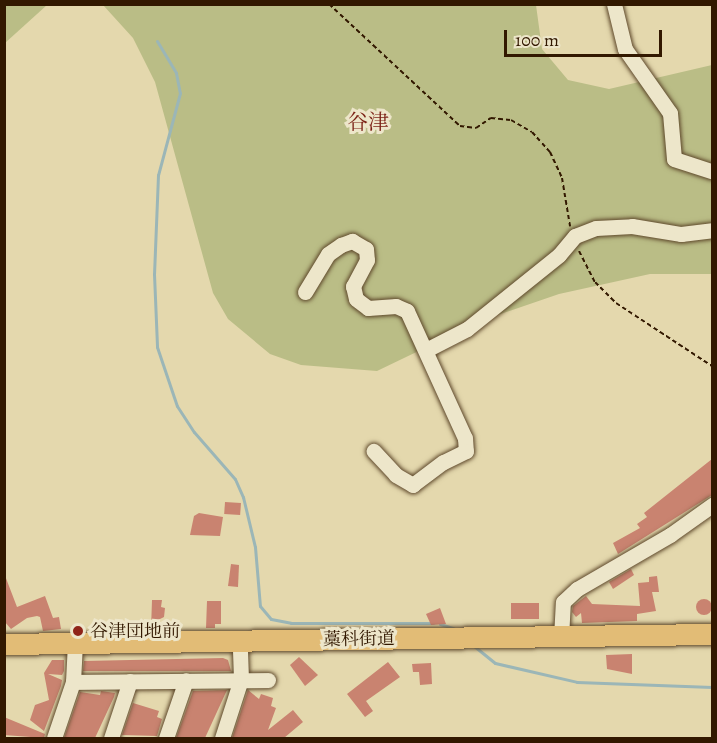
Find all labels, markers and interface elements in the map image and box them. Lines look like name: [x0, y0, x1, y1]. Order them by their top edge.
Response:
scale bar: [507, 18, 664, 56]
text: 100 m: [515, 28, 559, 52]
district label: 谷津: [347, 109, 389, 135]
place label: 谷津団地前: [90, 620, 180, 642]
marker: 谷津団地前: [71, 624, 85, 638]
street label: 藁科街道: [323, 628, 395, 650]

